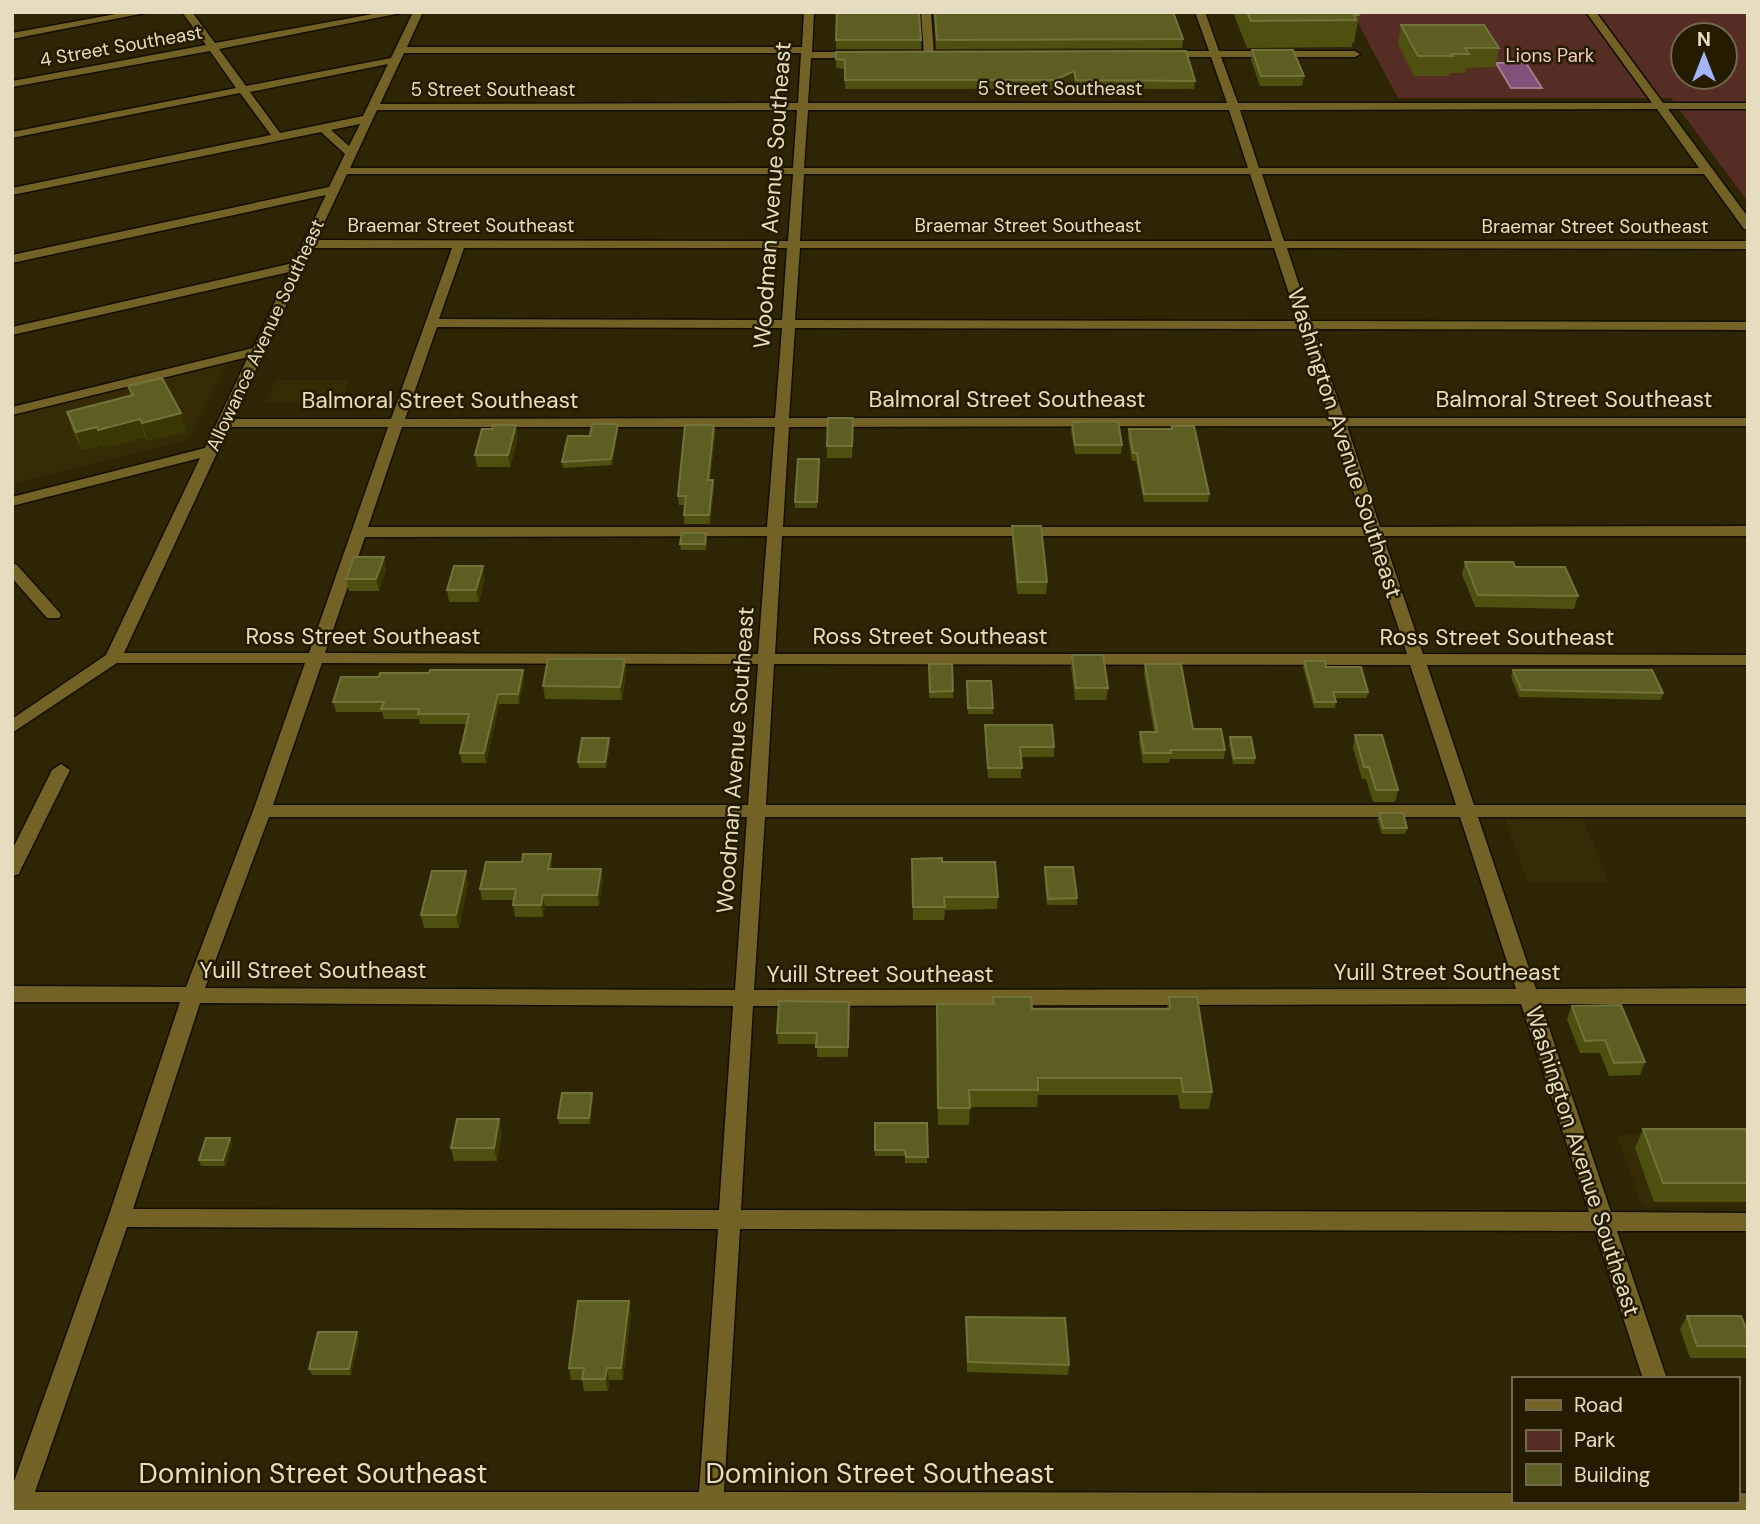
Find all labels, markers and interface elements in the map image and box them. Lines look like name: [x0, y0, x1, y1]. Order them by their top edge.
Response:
street label: 4 Street Southeast: [38, 19, 204, 73]
north arrow: [1669, 21, 1739, 91]
text: N: [1697, 27, 1711, 52]
street label: Woodman Avenue Southeast: [746, 41, 798, 349]
park label: Lions Park: [1506, 43, 1595, 68]
street label: 5 Street Southeast: [978, 76, 1142, 101]
street label: 5 Street Southeast: [411, 77, 575, 102]
street label: Braemar Street Southeast: [347, 213, 575, 238]
street label: Braemar Street Southeast: [914, 213, 1142, 238]
street label: Braemar Street Southeast: [1481, 214, 1709, 239]
street label: Allowance Avenue Southeast: [200, 215, 330, 455]
street label: Washington Avenue Southeast: [1281, 284, 1409, 602]
street label: Balmoral Street Southeast: [868, 384, 1146, 414]
street label: Balmoral Street Southeast: [1435, 384, 1713, 414]
street label: Balmoral Street Southeast: [301, 385, 579, 415]
street label: Woodman Avenue Southeast: [709, 606, 761, 914]
street label: Ross Street Southeast: [245, 621, 481, 651]
street label: Ross Street Southeast: [812, 621, 1048, 651]
street label: Ross Street Southeast: [1379, 622, 1615, 652]
street label: Yuill Street Southeast: [199, 955, 427, 985]
street label: Yuill Street Southeast: [1333, 957, 1561, 987]
street label: Yuill Street Southeast: [766, 959, 994, 989]
street label: Washington Avenue Southeast: [1519, 1002, 1647, 1320]
legend: [1512, 1377, 1739, 1503]
text: Road: [1574, 1391, 1623, 1419]
text: Park: [1574, 1426, 1616, 1454]
street label: Dominion Street Southeast: [139, 1455, 487, 1492]
street label: Dominion Street Southeast: [706, 1455, 1054, 1492]
text: Building: [1574, 1461, 1651, 1489]

